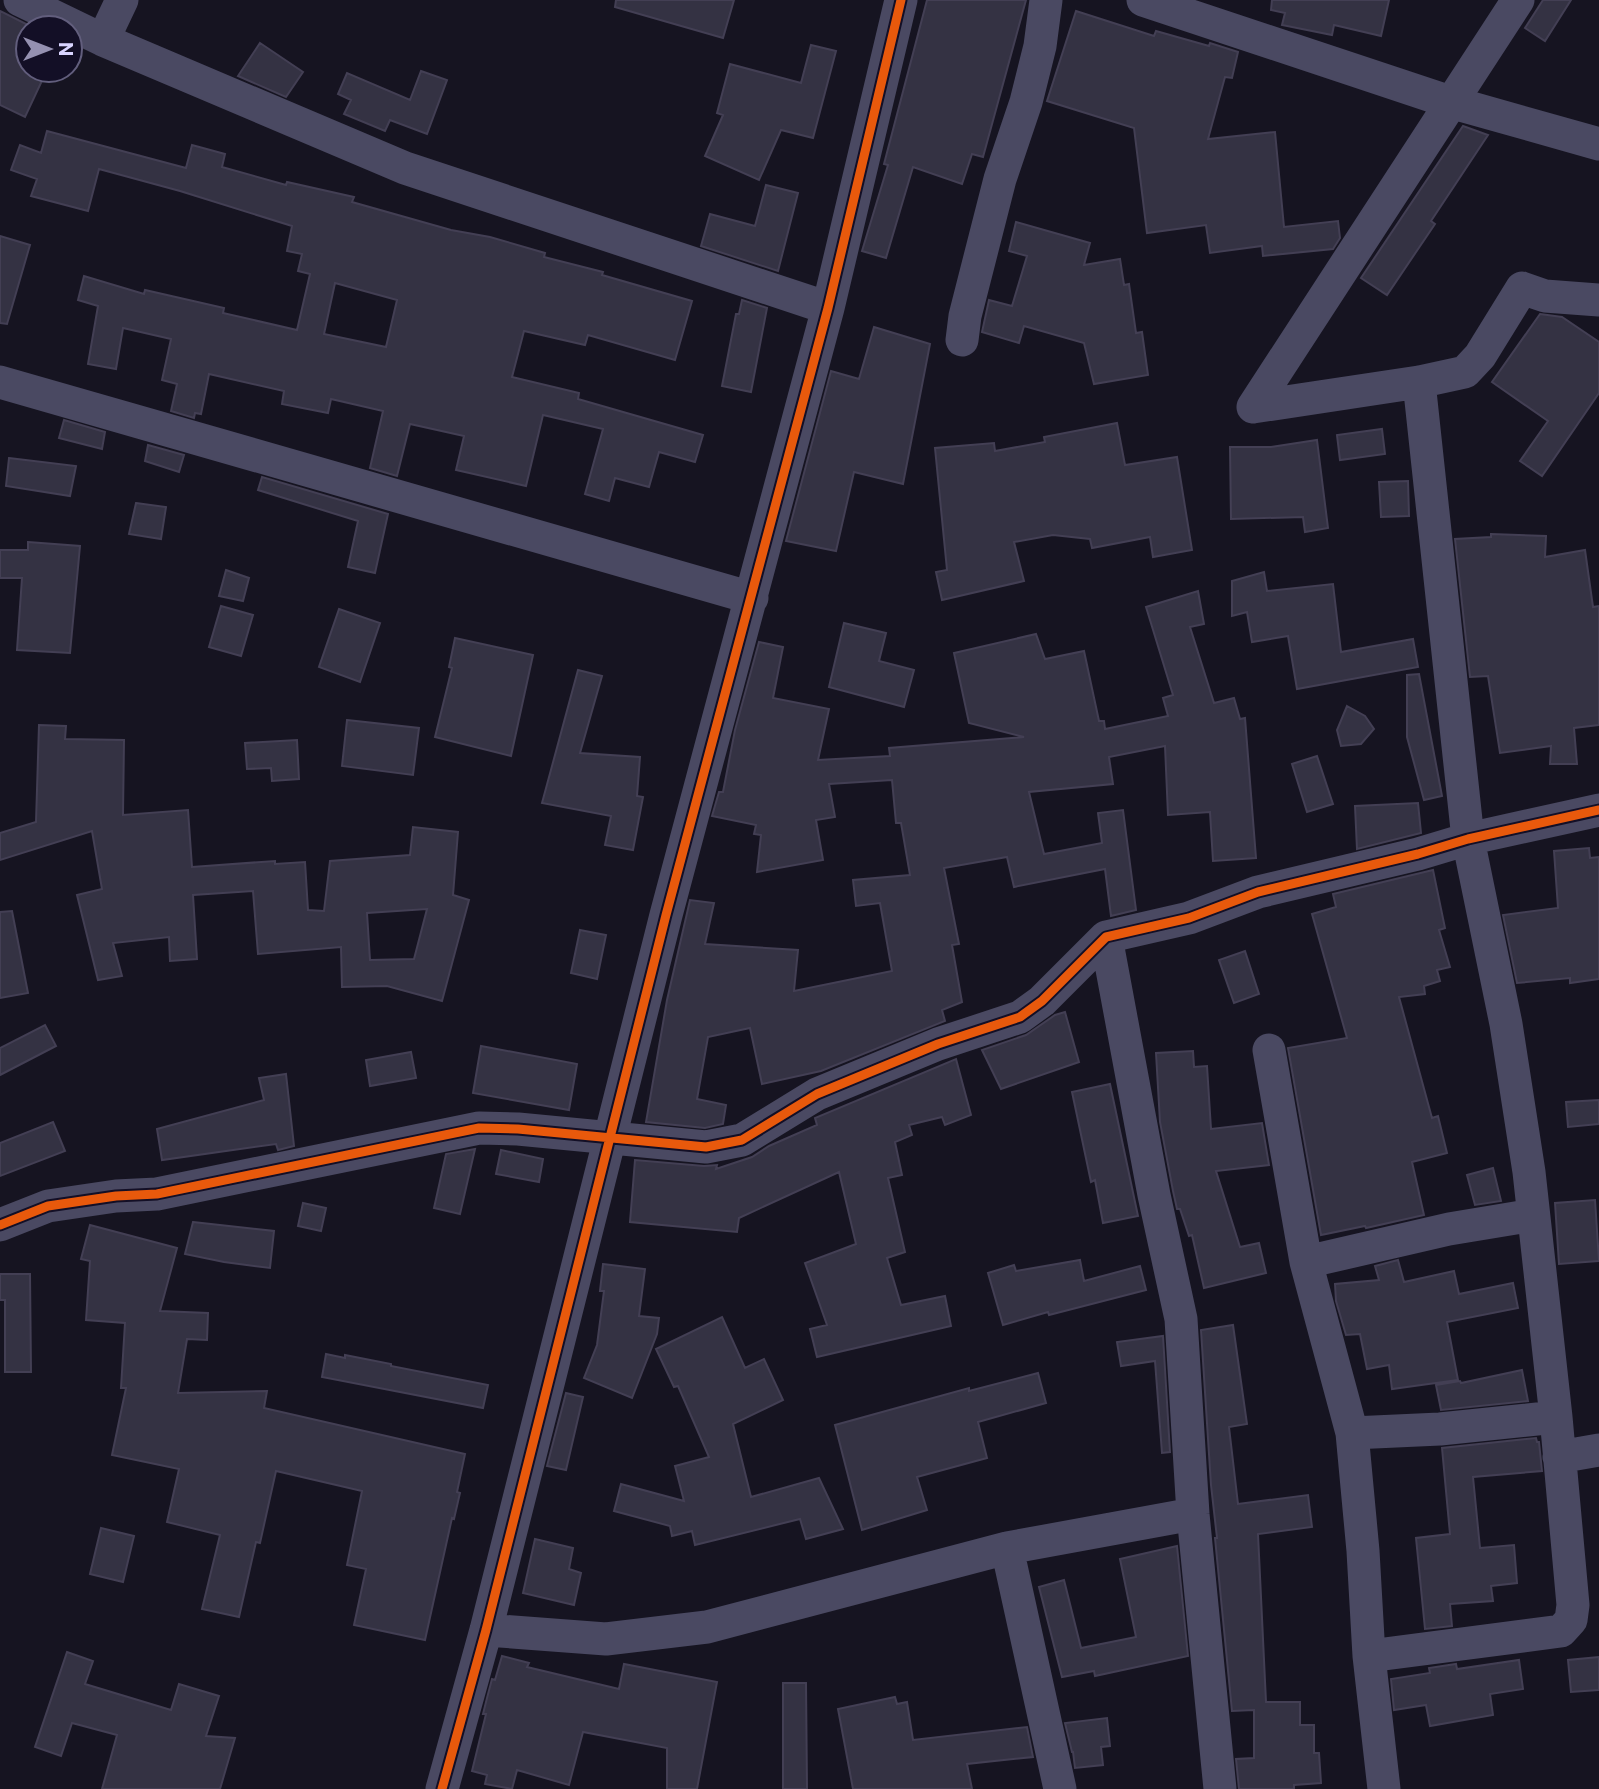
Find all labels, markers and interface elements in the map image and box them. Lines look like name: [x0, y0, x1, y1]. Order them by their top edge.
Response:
north arrow: [14, 14, 84, 84]
text: N: [55, 42, 78, 56]

